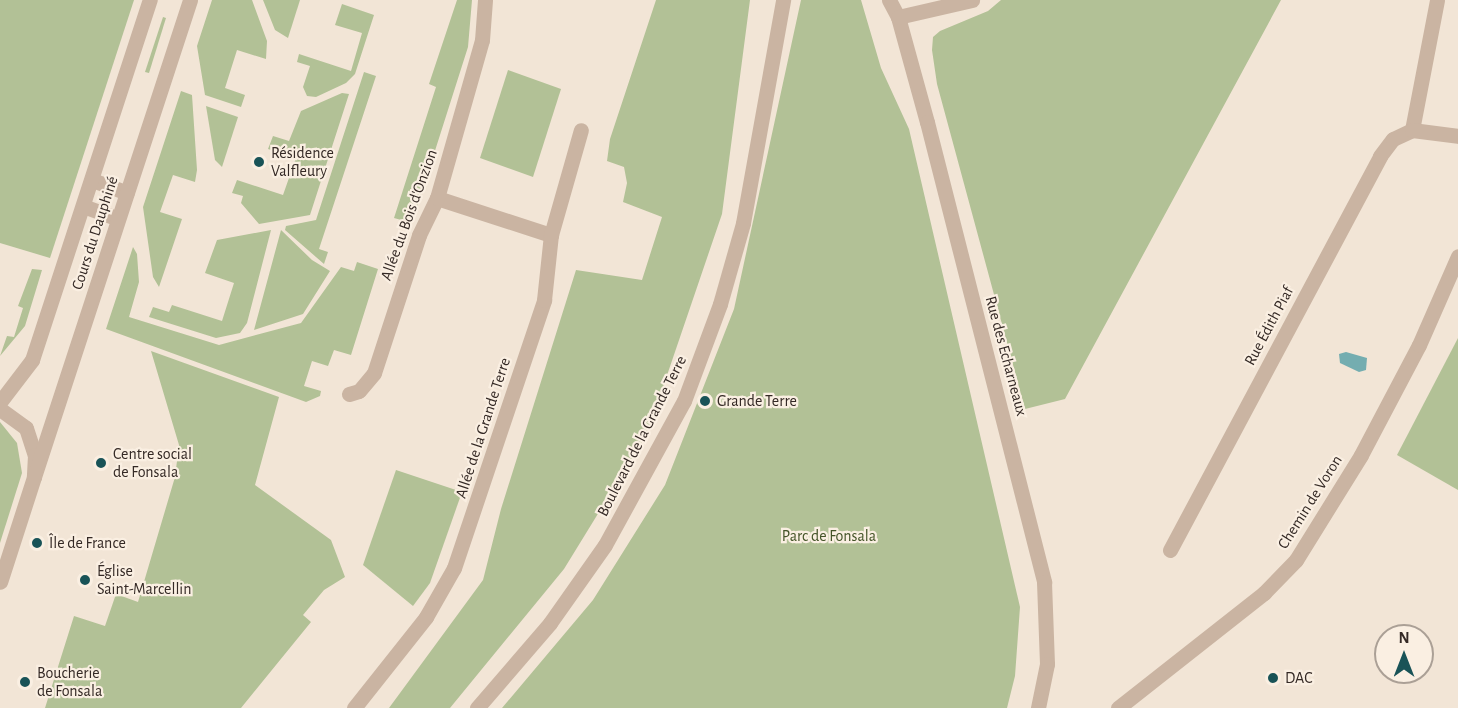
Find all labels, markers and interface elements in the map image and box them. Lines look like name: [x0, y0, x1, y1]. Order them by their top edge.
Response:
place label: Résidence Valfleury: [271, 143, 334, 181]
street label: Allée du Bois d'Onzion: [376, 147, 442, 283]
marker: Résidence Valfleury: [252, 155, 266, 169]
street label: Cours du Dauphiné: [68, 174, 122, 292]
street label: Rue Édith Piaf: [1240, 283, 1298, 369]
street label: Rue des Echarneaux: [981, 294, 1031, 418]
street label: Boulevard de la Grande Terre: [593, 352, 691, 520]
street label: Allée de la Grande Terre: [451, 355, 515, 501]
place label: Grande Terre: [717, 391, 797, 411]
marker: Grande Terre: [698, 394, 712, 408]
place label: Centre social de Fonsala: [113, 444, 192, 482]
street label: Chemin de Voron: [1274, 452, 1346, 552]
marker: Centre social de Fonsala: [94, 456, 108, 470]
park label: Parc de Fonsala: [782, 526, 876, 546]
place label: Île de France: [49, 533, 126, 553]
marker: Île de France: [30, 536, 44, 550]
place label: Église Saint-Marcellin: [97, 561, 191, 599]
marker: Église Saint-Marcellin: [78, 573, 92, 587]
north arrow: [1374, 624, 1434, 684]
text: N: [1398, 630, 1410, 646]
place label: Boucherie de Fonsala: [37, 663, 102, 701]
place label: DAC: [1285, 668, 1312, 688]
marker: DAC: [1266, 671, 1280, 685]
marker: Boucherie de Fonsala: [18, 675, 32, 689]

